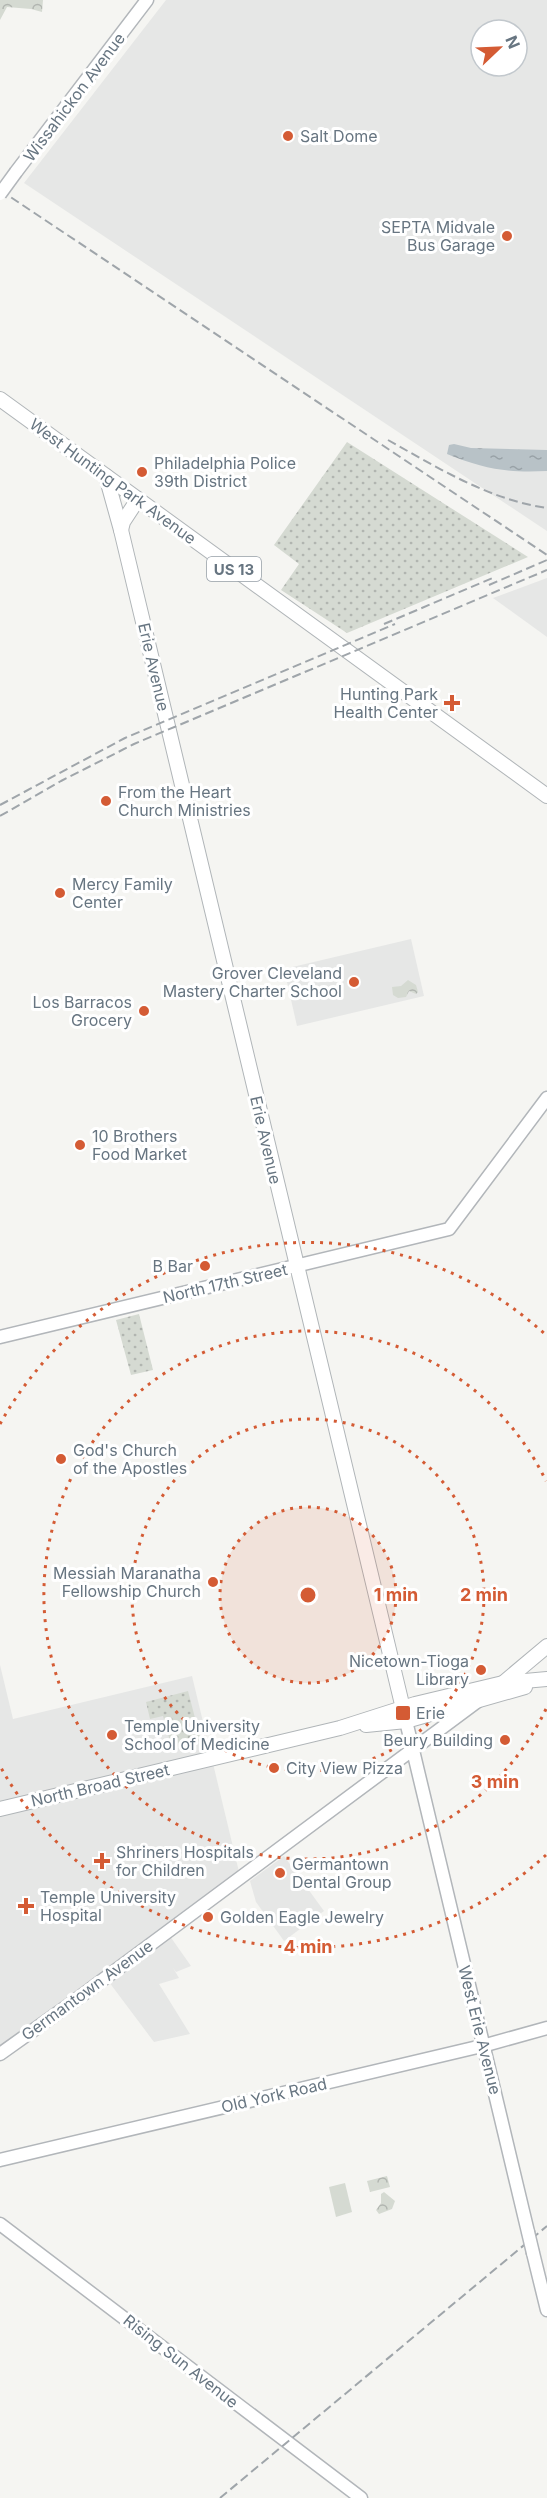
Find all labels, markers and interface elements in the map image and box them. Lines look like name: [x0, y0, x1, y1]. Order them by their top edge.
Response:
north arrow: [469, 18, 529, 78]
street label: Wissahickon Avenue: [19, 29, 129, 165]
text: N: [501, 33, 524, 52]
place label: Salt Dome: [300, 126, 378, 146]
marker: Salt Dome: [281, 129, 295, 143]
place label: SEPTA Midvale Bus Garage: [381, 217, 495, 255]
marker: SEPTA Midvale Bus Garage: [500, 229, 514, 243]
street label: West Hunting Park Avenue: [26, 414, 200, 548]
place label: Philadelphia Police 39th District: [154, 453, 296, 491]
marker: Philadelphia Police 39th District: [135, 465, 149, 479]
road number: US 13: [207, 557, 261, 581]
street label: Erie Avenue: [134, 621, 174, 713]
place label: Hunting Park Health Center: [333, 684, 438, 722]
marker: Hunting Park Health Center: [443, 694, 461, 712]
place label: From the Heart Church Ministries: [118, 782, 251, 820]
marker: From the Heart Church Ministries: [99, 794, 113, 808]
place label: Mercy Family Center: [72, 874, 173, 912]
marker: Mercy Family Center: [53, 886, 67, 900]
place label: Grover Cleveland Mastery Charter School: [163, 963, 342, 1001]
marker: Grover Cleveland Mastery Charter School: [347, 975, 361, 989]
place label: Los Barracos Grocery: [33, 992, 132, 1030]
marker: Los Barracos Grocery: [137, 1004, 151, 1018]
street label: Erie Avenue: [246, 1094, 286, 1186]
place label: 10 Brothers Food Market: [92, 1126, 187, 1164]
marker: 10 Brothers Food Market: [73, 1138, 87, 1152]
place label: B Bar: [153, 1256, 193, 1276]
street label: North 17th Street: [161, 1259, 289, 1307]
marker: B Bar: [198, 1259, 212, 1273]
place label: God's Church of the Apostles: [73, 1440, 187, 1478]
marker: God's Church of the Apostles: [54, 1452, 68, 1466]
place label: Messiah Maranatha Fellowship Church: [53, 1563, 201, 1601]
marker: Messiah Maranatha Fellowship Church: [206, 1575, 220, 1589]
text: 1 min: [374, 1584, 418, 1605]
text: 2 min: [460, 1584, 508, 1605]
centre of rings: [298, 1585, 318, 1605]
place label: Nicetown-Tioga Library: [349, 1651, 469, 1689]
marker: Nicetown-Tioga Library: [474, 1663, 488, 1677]
place label: Erie: [416, 1703, 445, 1723]
marker: Erie: [394, 1704, 412, 1722]
place label: Temple University School of Medicine: [124, 1716, 270, 1754]
marker: Temple University School of Medicine: [105, 1728, 119, 1742]
place label: Beury Building: [383, 1730, 493, 1750]
marker: Beury Building: [498, 1733, 512, 1747]
place label: City View Pizza: [286, 1758, 403, 1778]
street label: North Broad Street: [29, 1759, 171, 1811]
marker: City View Pizza: [267, 1761, 281, 1775]
text: 3 min: [471, 1771, 519, 1792]
place label: Shriners Hospitals for Children: [116, 1842, 254, 1880]
marker: Shriners Hospitals for Children: [93, 1852, 111, 1870]
place label: Germantown Dental Group: [292, 1854, 392, 1892]
marker: Germantown Dental Group: [273, 1866, 287, 1880]
place label: Temple University Hospital: [40, 1887, 176, 1925]
marker: Temple University Hospital: [17, 1897, 35, 1915]
place label: Golden Eagle Jewelry: [220, 1907, 384, 1927]
marker: Golden Eagle Jewelry: [201, 1910, 215, 1924]
street label: Germantown Avenue: [17, 1936, 157, 2044]
text: 4 min: [284, 1936, 332, 1957]
street label: West Erie Avenue: [454, 1963, 506, 2097]
street label: Old York Road: [219, 2073, 329, 2117]
street label: Rising Sun Avenue: [120, 2310, 242, 2412]

